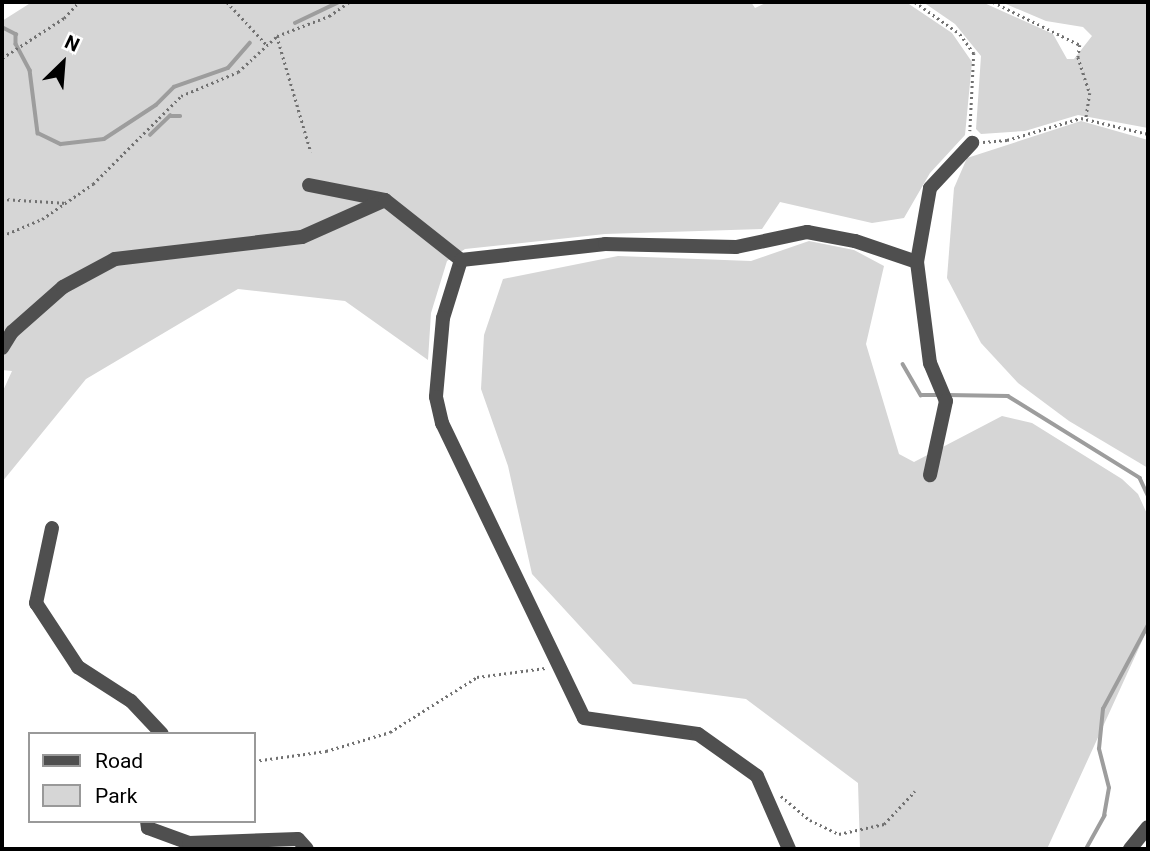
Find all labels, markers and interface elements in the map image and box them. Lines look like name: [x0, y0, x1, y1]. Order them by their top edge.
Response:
north arrow: [28, 28, 98, 98]
text: N: [61, 30, 83, 57]
legend: [28, 732, 256, 823]
text: Road: [95, 749, 143, 773]
text: Park: [95, 784, 137, 808]

